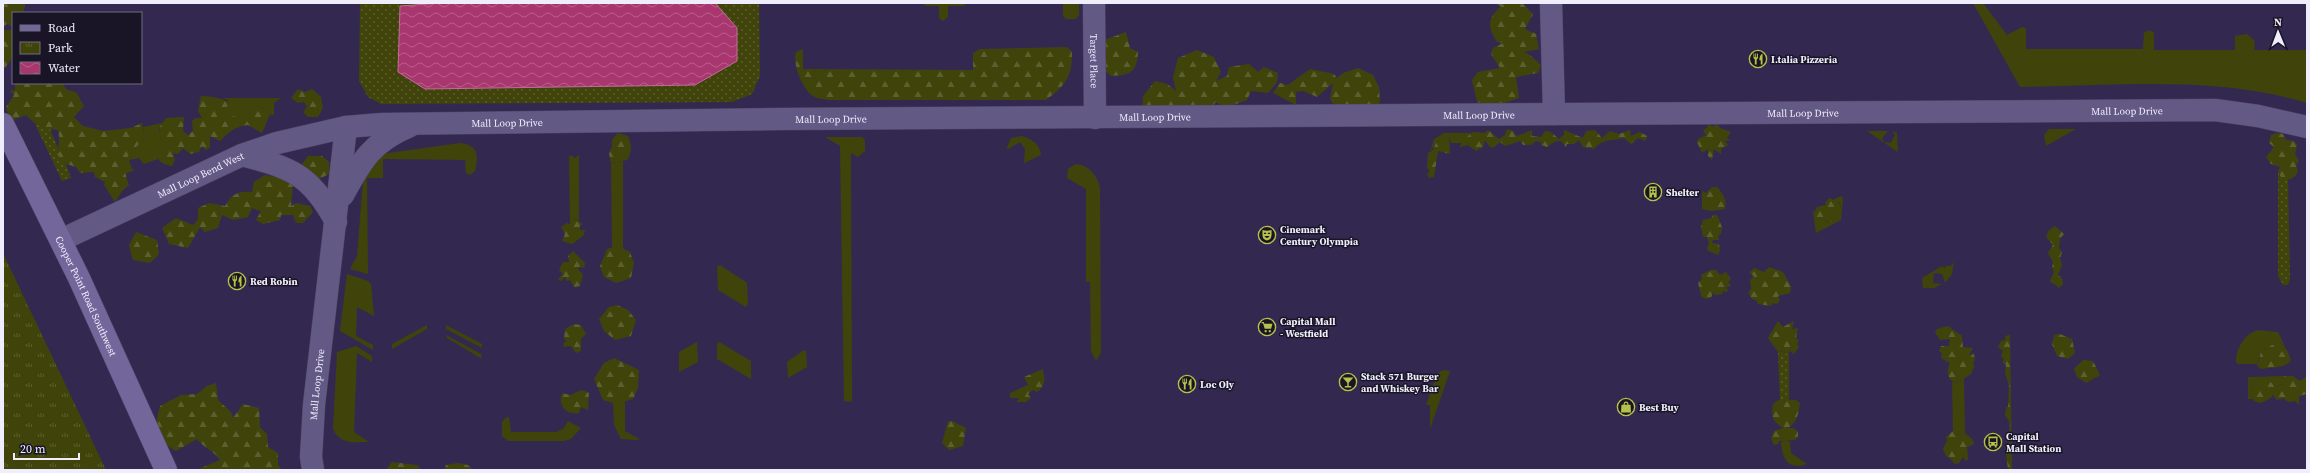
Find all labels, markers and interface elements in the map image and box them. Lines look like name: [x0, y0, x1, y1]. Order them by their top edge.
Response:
legend: [12, 12, 142, 84]
north arrow: [2258, 12, 2298, 52]
text: N: [2274, 15, 2282, 30]
text: Road: [48, 20, 75, 36]
street label: Target Place: [1087, 34, 1101, 88]
text: Park: [48, 40, 73, 56]
restaurant icon: I.talia Pizzeria: [1748, 49, 1768, 69]
place label: I.talia Pizzeria: [1771, 53, 1838, 66]
text: Water: [48, 60, 80, 76]
street label: Mall Loop Drive: [2091, 104, 2163, 118]
street label: Mall Loop Drive: [1767, 106, 1839, 120]
street label: Mall Loop Drive: [1443, 108, 1515, 122]
street label: Mall Loop Drive: [1119, 110, 1191, 124]
street label: Mall Loop Drive: [795, 112, 867, 126]
street label: Mall Loop Drive: [471, 116, 543, 130]
street label: Mall Loop Bend West: [155, 149, 247, 201]
building icon: Shelter: [1643, 182, 1663, 202]
place label: Shelter: [1666, 186, 1700, 199]
place label: Cinemark Century Olympia: [1280, 223, 1359, 248]
theatre icon: Cinemark Century Olympia: [1257, 225, 1277, 245]
street label: Cooper Point Road Southwest: [52, 234, 120, 359]
restaurant icon: Red Robin: [227, 271, 247, 291]
place label: Red Robin: [250, 275, 298, 288]
place label: Capital Mall - Westfield: [1280, 315, 1335, 340]
supermarket icon: Capital Mall - Westfield: [1257, 317, 1277, 337]
street label: Mall Loop Drive: [307, 348, 327, 420]
place label: Stack 571 Burger and Whiskey Bar: [1361, 370, 1439, 395]
bar icon: Stack 571 Burger and Whiskey Bar: [1338, 372, 1358, 392]
restaurant icon: Loc Oly: [1177, 374, 1197, 394]
place label: Loc Oly: [1200, 378, 1235, 391]
shop icon: Best Buy: [1616, 397, 1636, 417]
place label: Best Buy: [1639, 401, 1679, 414]
place label: Capital Mall Station: [2006, 430, 2061, 455]
bus stop icon: Capital Mall Station: [1983, 432, 2003, 452]
scale bar: [14, 435, 79, 461]
text: 20 m: [20, 441, 46, 457]

